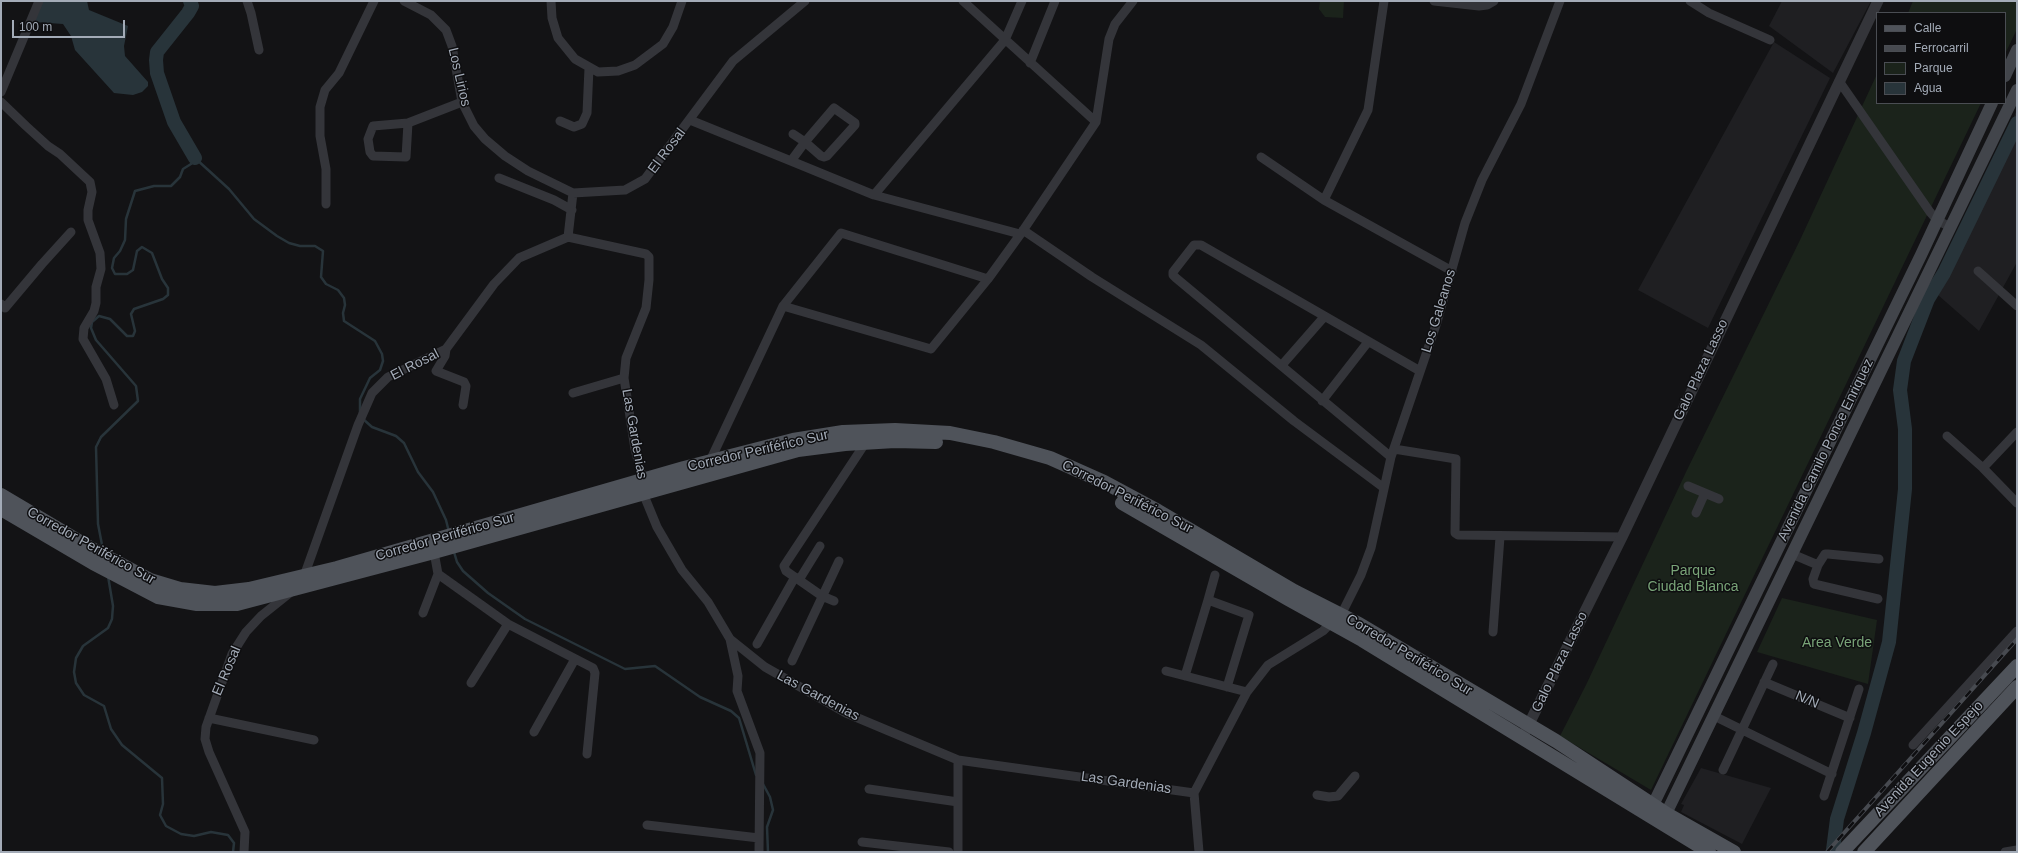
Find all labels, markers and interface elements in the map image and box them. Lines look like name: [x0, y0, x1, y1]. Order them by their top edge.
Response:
scale bar: [14, 12, 127, 38]
legend: [1876, 12, 2006, 104]
text: 100 m: [19, 20, 52, 34]
text: Calle: [1914, 21, 1941, 35]
text: Ferrocarril: [1914, 41, 1969, 55]
street label: Los Lirios: [444, 46, 474, 108]
text: Parque: [1914, 61, 1953, 75]
text: Agua: [1914, 81, 1942, 95]
street label: El Rosal: [645, 125, 689, 177]
street label: Los Galeanos: [1418, 267, 1460, 355]
street label: Galo Plaza Lasso: [1670, 317, 1732, 423]
street label: El Rosal: [388, 346, 442, 384]
street label: Avenida Camilo Ponce Enriquez: [1774, 356, 1878, 544]
street label: Las Gardenias: [618, 388, 650, 480]
street label: Corredor Periférico Sur: [686, 427, 830, 475]
street label: Corredor Periférico Sur: [1059, 457, 1195, 537]
street label: Corredor Periférico Sur: [24, 504, 158, 588]
street label: Corredor Periférico Sur: [374, 509, 516, 565]
park label: Parque Ciudad Blanca: [1647, 563, 1739, 596]
street label: Galo Plaza Lasso: [1528, 609, 1592, 715]
street label: Corredor Periférico Sur: [1343, 611, 1475, 699]
park label: Area Verde: [1802, 635, 1872, 651]
street label: El Rosal: [209, 644, 245, 698]
street label: Las Gardenias: [774, 667, 862, 725]
street label: N/N: [1793, 688, 1821, 712]
street label: Avenida Eugenio Espejo: [1871, 698, 1987, 820]
street label: Las Gardenias: [1080, 768, 1172, 798]

